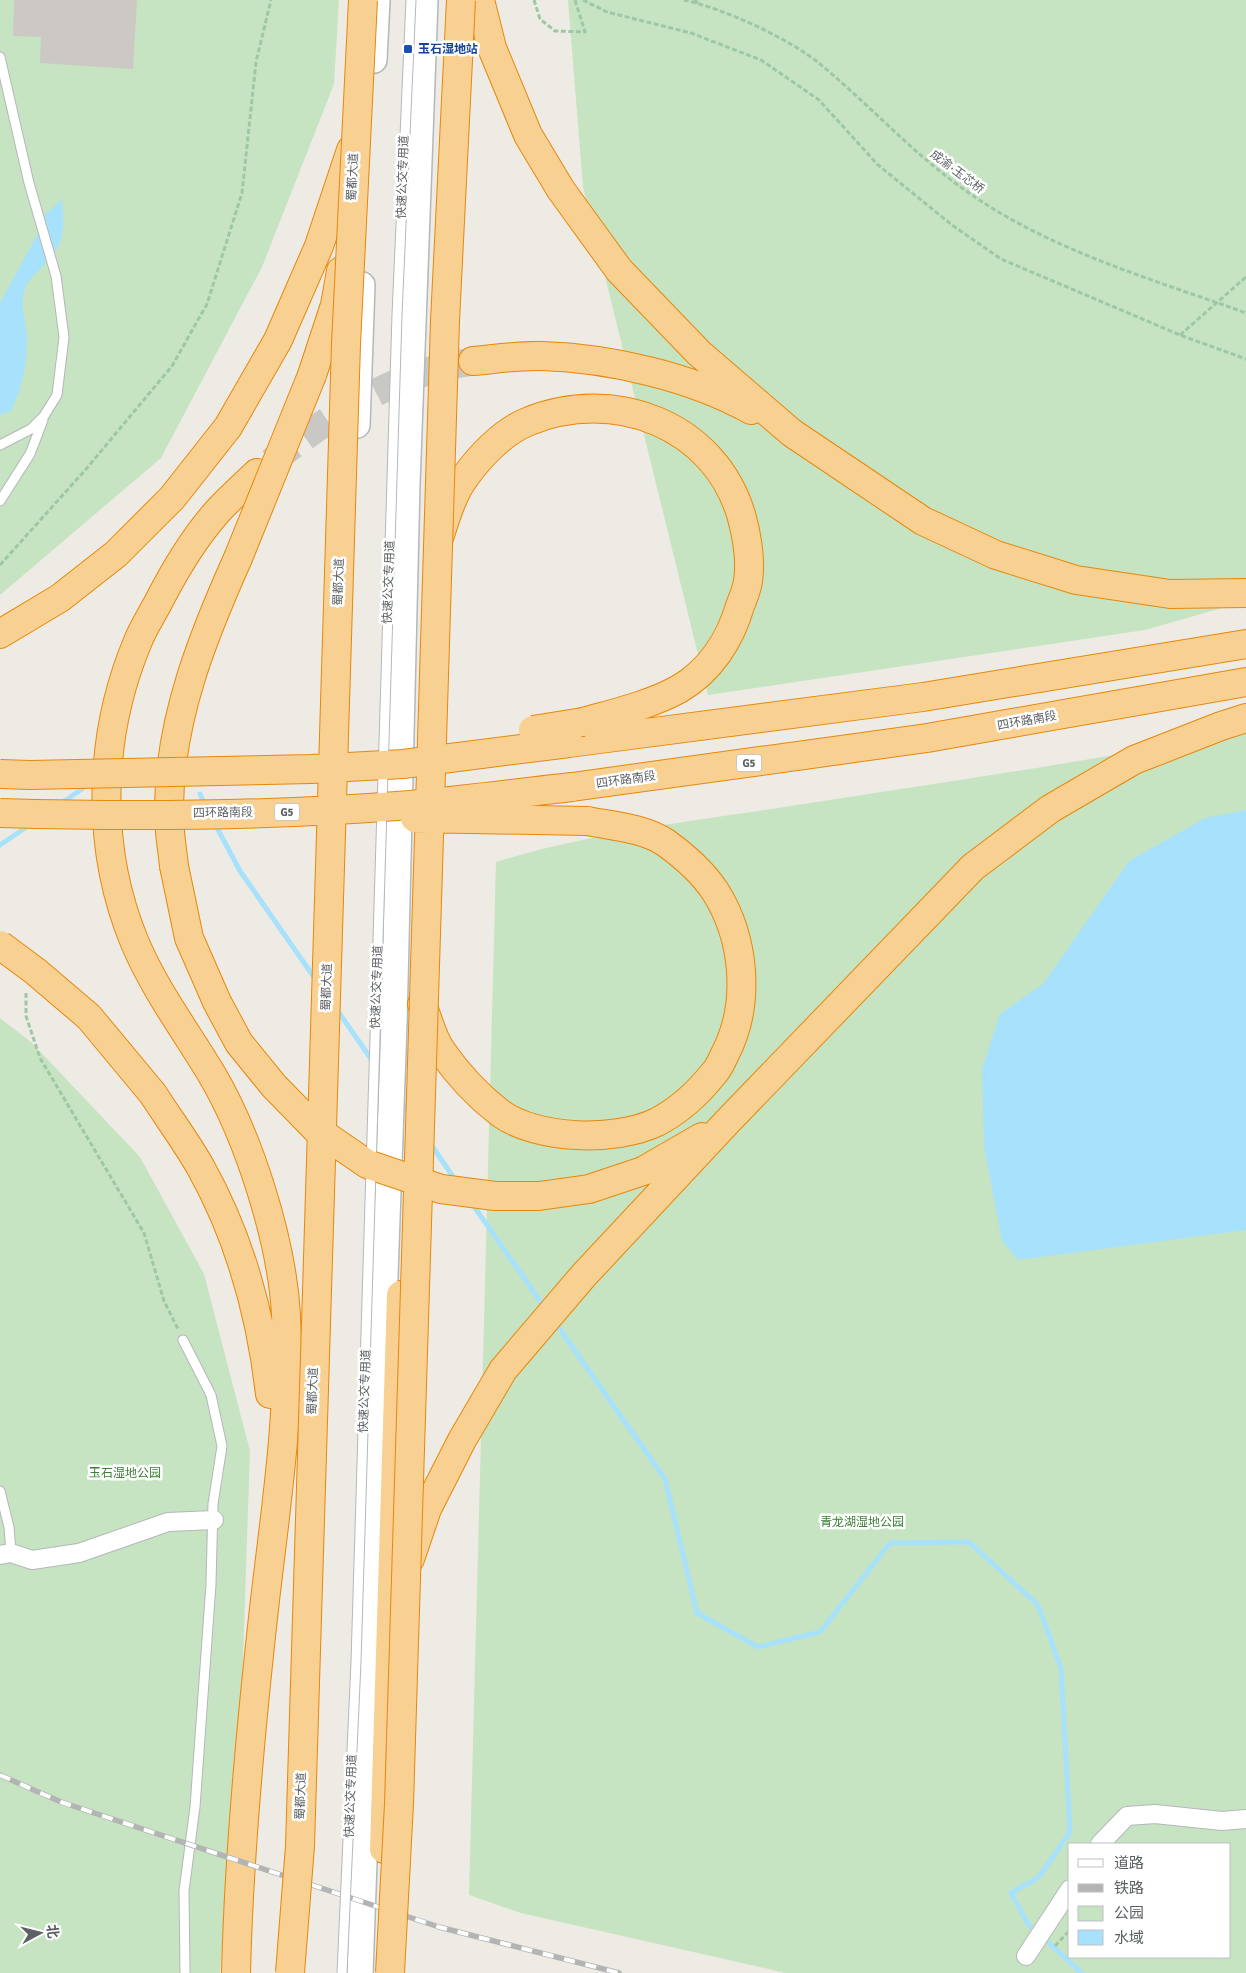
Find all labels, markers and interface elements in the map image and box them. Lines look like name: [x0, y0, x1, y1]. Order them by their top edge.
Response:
place label: 玉石湿地站: [418, 42, 478, 57]
marker: 玉石湿地站: [402, 43, 414, 55]
street label: 快速公交专用道: [394, 135, 412, 219]
street label: 成渝·玉芯桥: [927, 147, 987, 197]
street label: 蜀都大道: [344, 153, 362, 201]
street label: 快速公交专用道: [380, 540, 398, 624]
street label: 蜀都大道: [331, 558, 347, 606]
street label: 四环路南段: [996, 708, 1058, 734]
road number: G5: [736, 754, 762, 771]
street label: 四环路南段: [595, 768, 657, 792]
road number: G5: [274, 804, 300, 820]
street label: 四环路南段: [193, 805, 253, 821]
street label: 快速公交专用道: [368, 945, 386, 1029]
street label: 蜀都大道: [319, 963, 335, 1011]
street label: 快速公交专用道: [356, 1349, 374, 1433]
street label: 蜀都大道: [305, 1367, 321, 1415]
park label: 玉石湿地公园: [89, 1466, 161, 1481]
park label: 青龙湖湿地公园: [820, 1515, 904, 1530]
street label: 快速公交专用道: [342, 1754, 360, 1838]
street label: 蜀都大道: [293, 1772, 309, 1820]
legend: [1068, 1843, 1231, 1958]
text: 道路: [1114, 1854, 1144, 1872]
text: 铁路: [1114, 1879, 1144, 1897]
text: 公园: [1114, 1904, 1144, 1922]
north arrow: [15, 1908, 65, 1958]
text: 北: [43, 1923, 62, 1939]
text: 水域: [1114, 1929, 1144, 1947]

